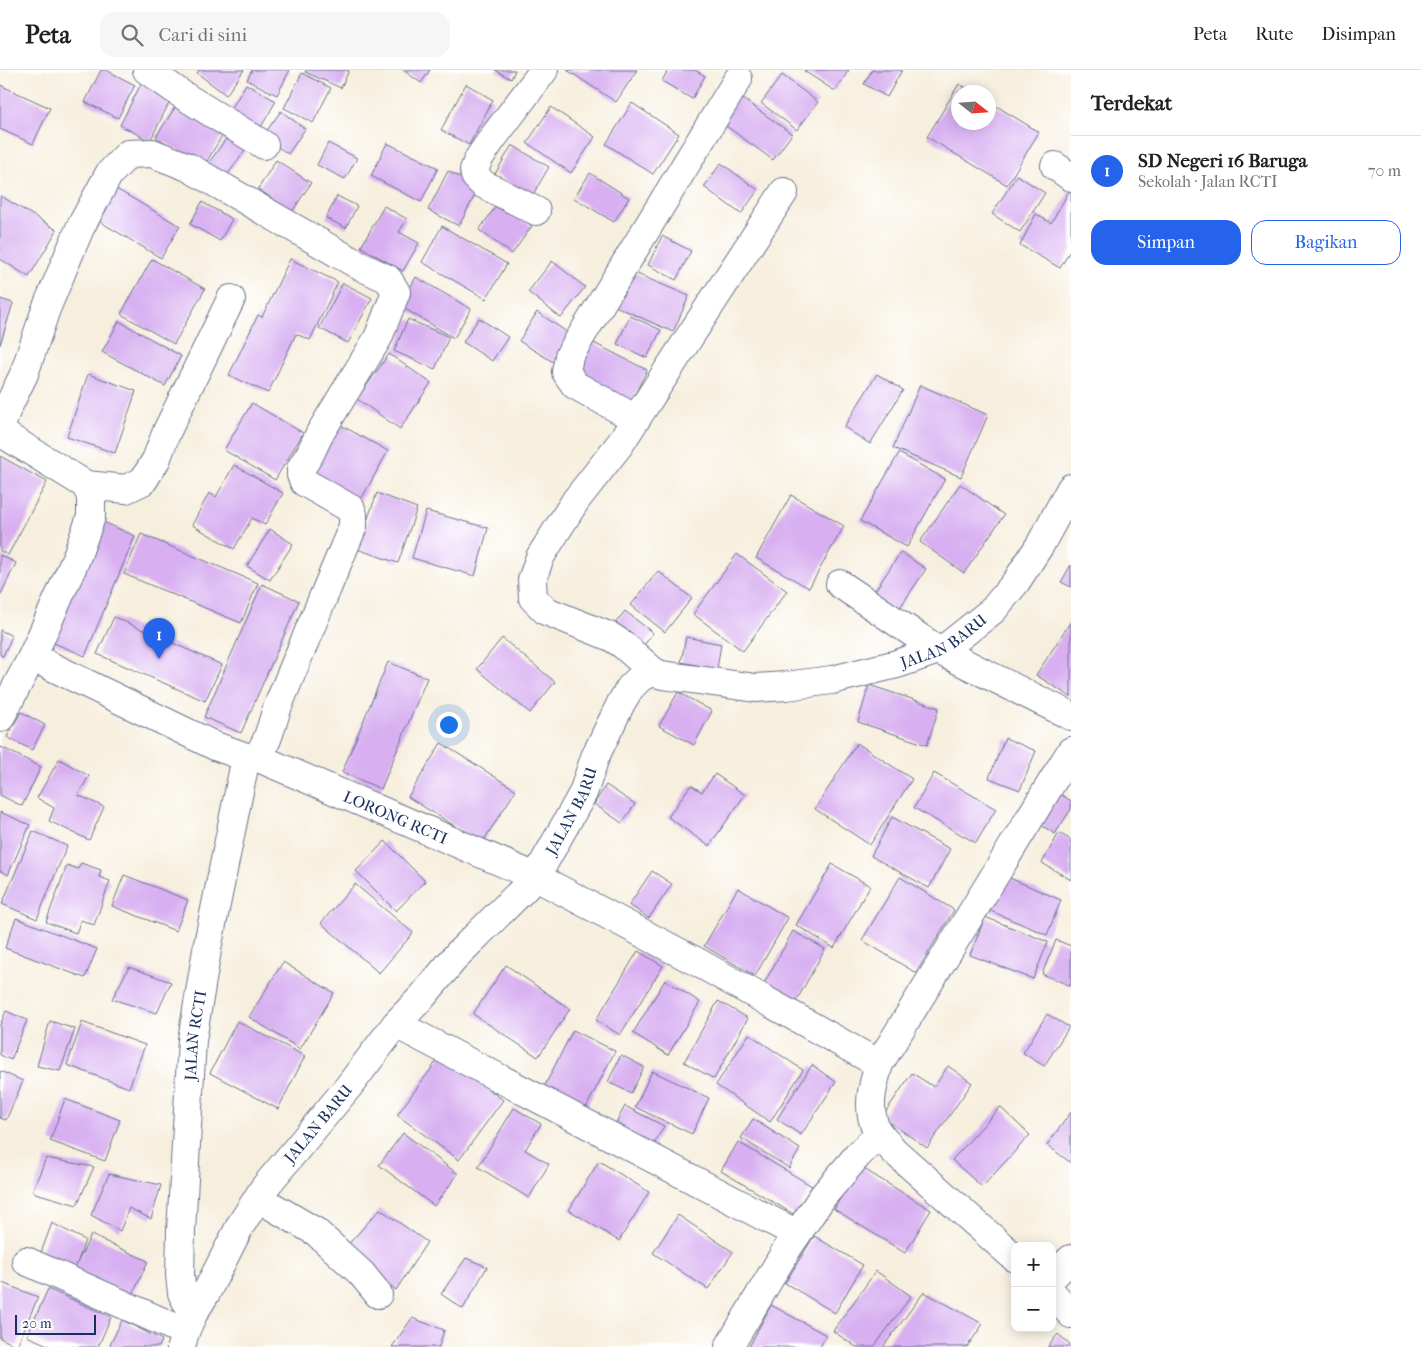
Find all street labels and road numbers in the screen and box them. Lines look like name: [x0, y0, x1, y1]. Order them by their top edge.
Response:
street label: JALAN BARU: [896, 609, 991, 672]
street label: JALAN BARU: [540, 764, 601, 860]
street label: LORONG RCTI: [341, 786, 451, 848]
street label: JALAN RCTI: [180, 989, 210, 1083]
street label: JALAN BARU: [278, 1080, 356, 1168]

